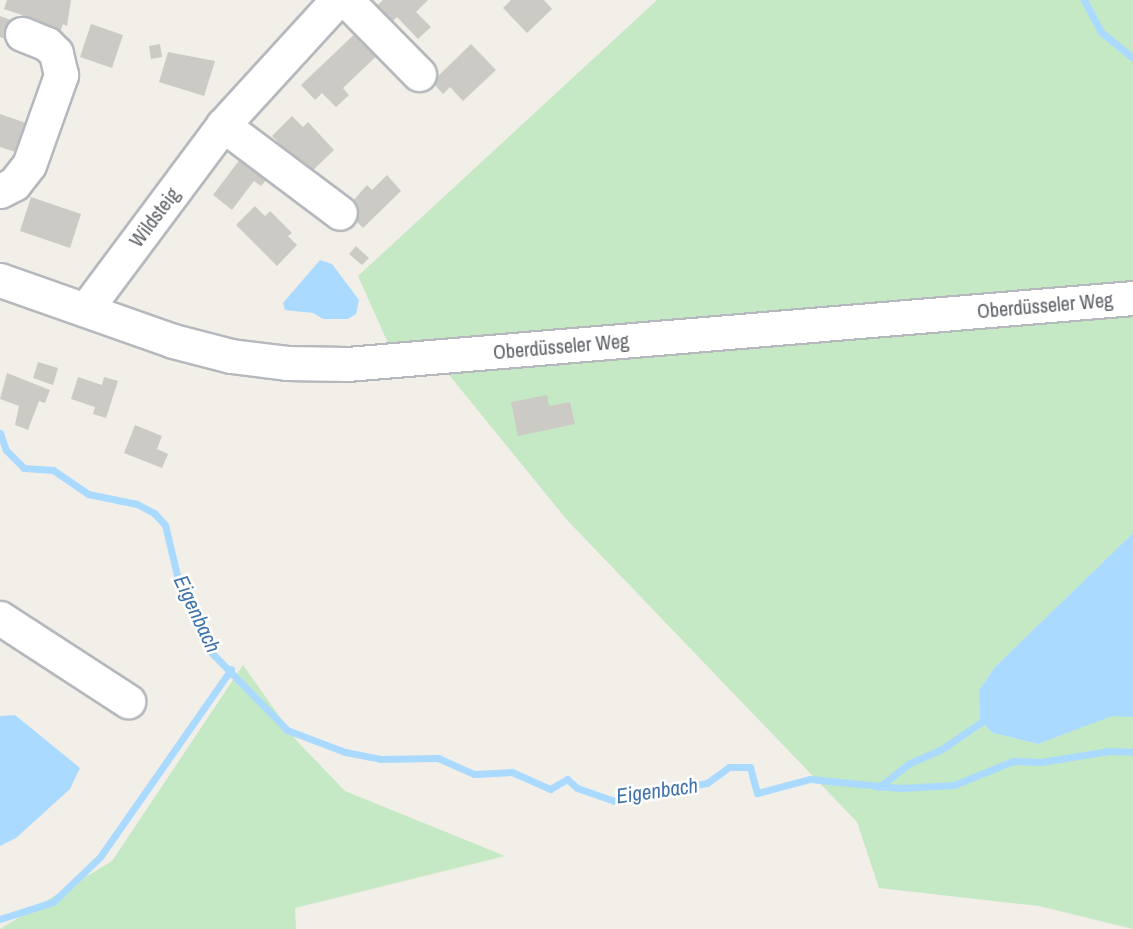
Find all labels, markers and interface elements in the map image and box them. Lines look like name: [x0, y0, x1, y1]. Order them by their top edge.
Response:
street label: Wildsteig: [124, 182, 184, 252]
street label: Oberdüsseler Weg: [976, 287, 1114, 323]
street label: Oberdüsseler Weg: [492, 328, 630, 364]
water label: Eigenbach: [168, 571, 226, 657]
water label: Eigenbach: [614, 773, 700, 809]

